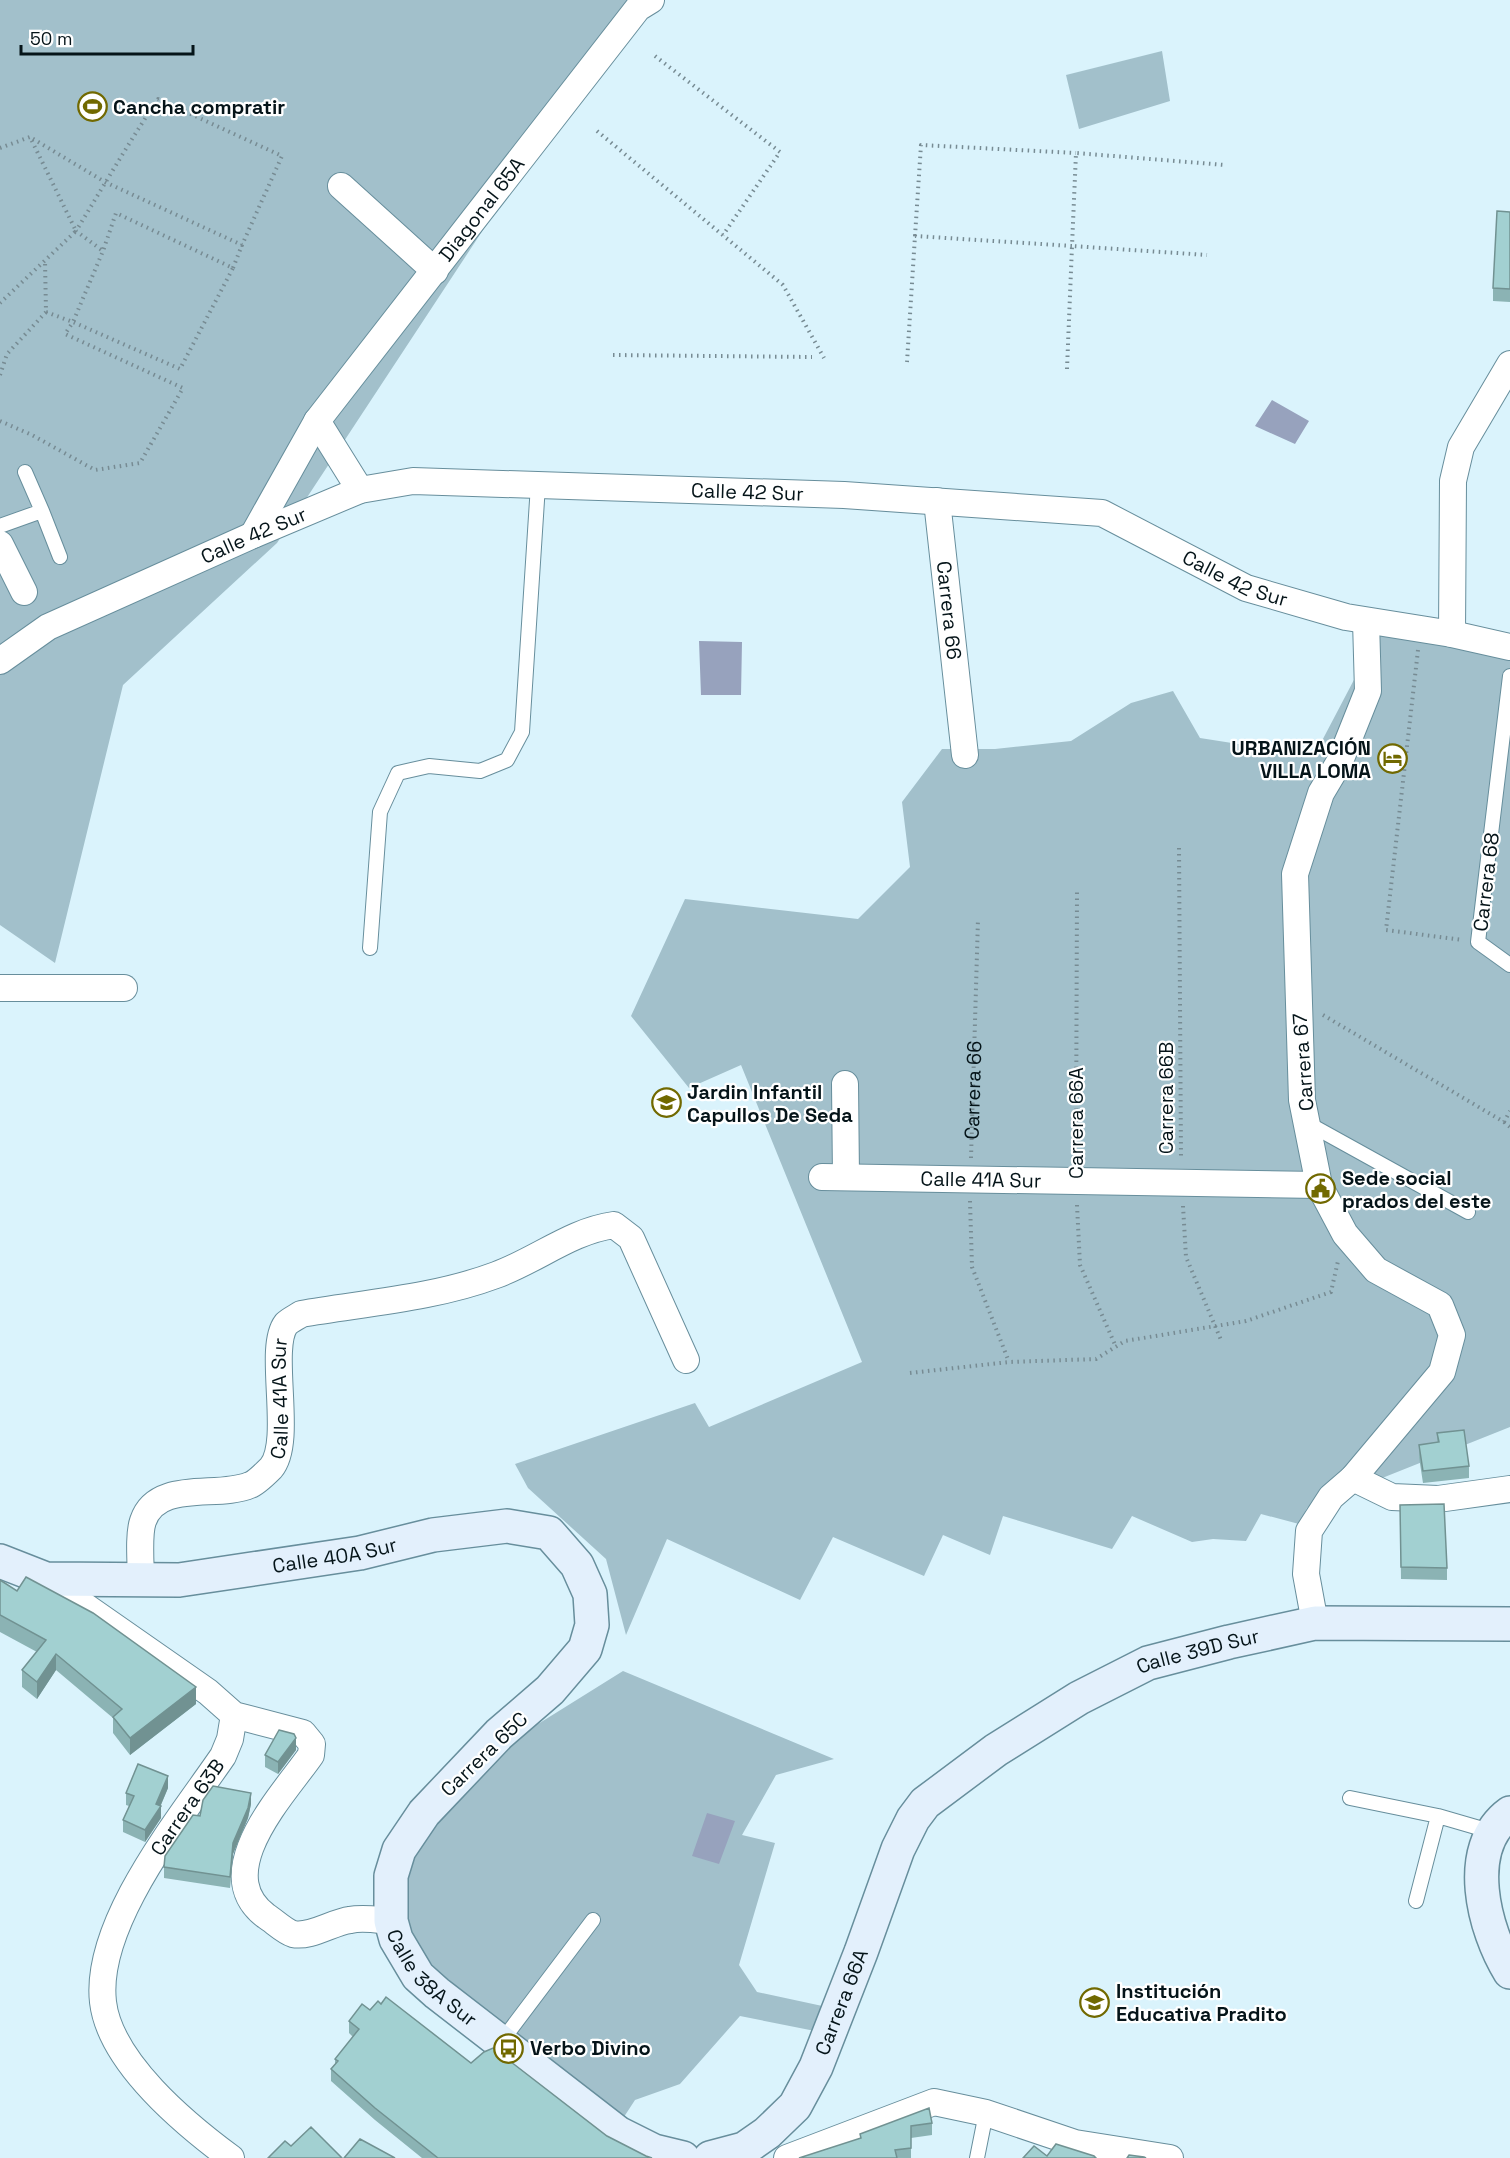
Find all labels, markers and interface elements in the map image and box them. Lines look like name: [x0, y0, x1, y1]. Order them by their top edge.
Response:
scale bar: [21, 18, 194, 56]
text: 50 m: [30, 27, 72, 50]
sports icon: Cancha compratir: [76, 91, 108, 123]
place label: Cancha compratir: [113, 94, 285, 120]
street label: Diagonal 65A: [433, 151, 531, 267]
street label: Calle 42 Sur: [691, 477, 804, 507]
street label: Calle 42 Sur: [197, 501, 311, 570]
street label: Calle 42 Sur: [1178, 544, 1291, 612]
street label: Carrera 66: [931, 560, 967, 661]
place label: URBANIZACIÓN VILLA LOMA: [1231, 735, 1371, 784]
hotel icon: URBANIZACIÓN VILLA LOMA: [1376, 743, 1408, 775]
street label: Carrera 68: [1467, 831, 1505, 933]
street label: Carrera 67: [1287, 1012, 1319, 1112]
street label: Carrera 66: [959, 1040, 987, 1140]
street label: Carrera 66B: [1153, 1042, 1179, 1154]
street label: Carrera 66A: [1063, 1067, 1089, 1179]
place label: Jardin Infantil Capullos De Seda: [687, 1079, 853, 1128]
school or university icon: Jardin Infantil Capullos De Seda: [650, 1087, 682, 1119]
place label: Sede social prados del este: [1342, 1165, 1491, 1214]
street label: Calle 41A Sur: [920, 1166, 1042, 1194]
public building icon: Sede social prados del este: [1305, 1173, 1337, 1205]
street label: Calle 41A Sur: [264, 1336, 294, 1462]
street label: Calle 40A Sur: [271, 1531, 400, 1579]
street label: Calle 39D Sur: [1132, 1623, 1262, 1680]
street label: Carrera 65C: [435, 1706, 533, 1802]
street label: Carrera 63B: [145, 1754, 230, 1860]
street label: Calle 38A Sur: [381, 1926, 482, 2032]
street label: Carrera 66A: [809, 1945, 874, 2059]
place label: Institución Educativa Pradito: [1116, 1978, 1287, 2027]
school or university icon: Institución Educativa Pradito: [1079, 1987, 1111, 2019]
bus stop icon: Verbo Divino: [493, 2032, 525, 2064]
place label: Verbo Divino: [530, 2035, 651, 2061]

